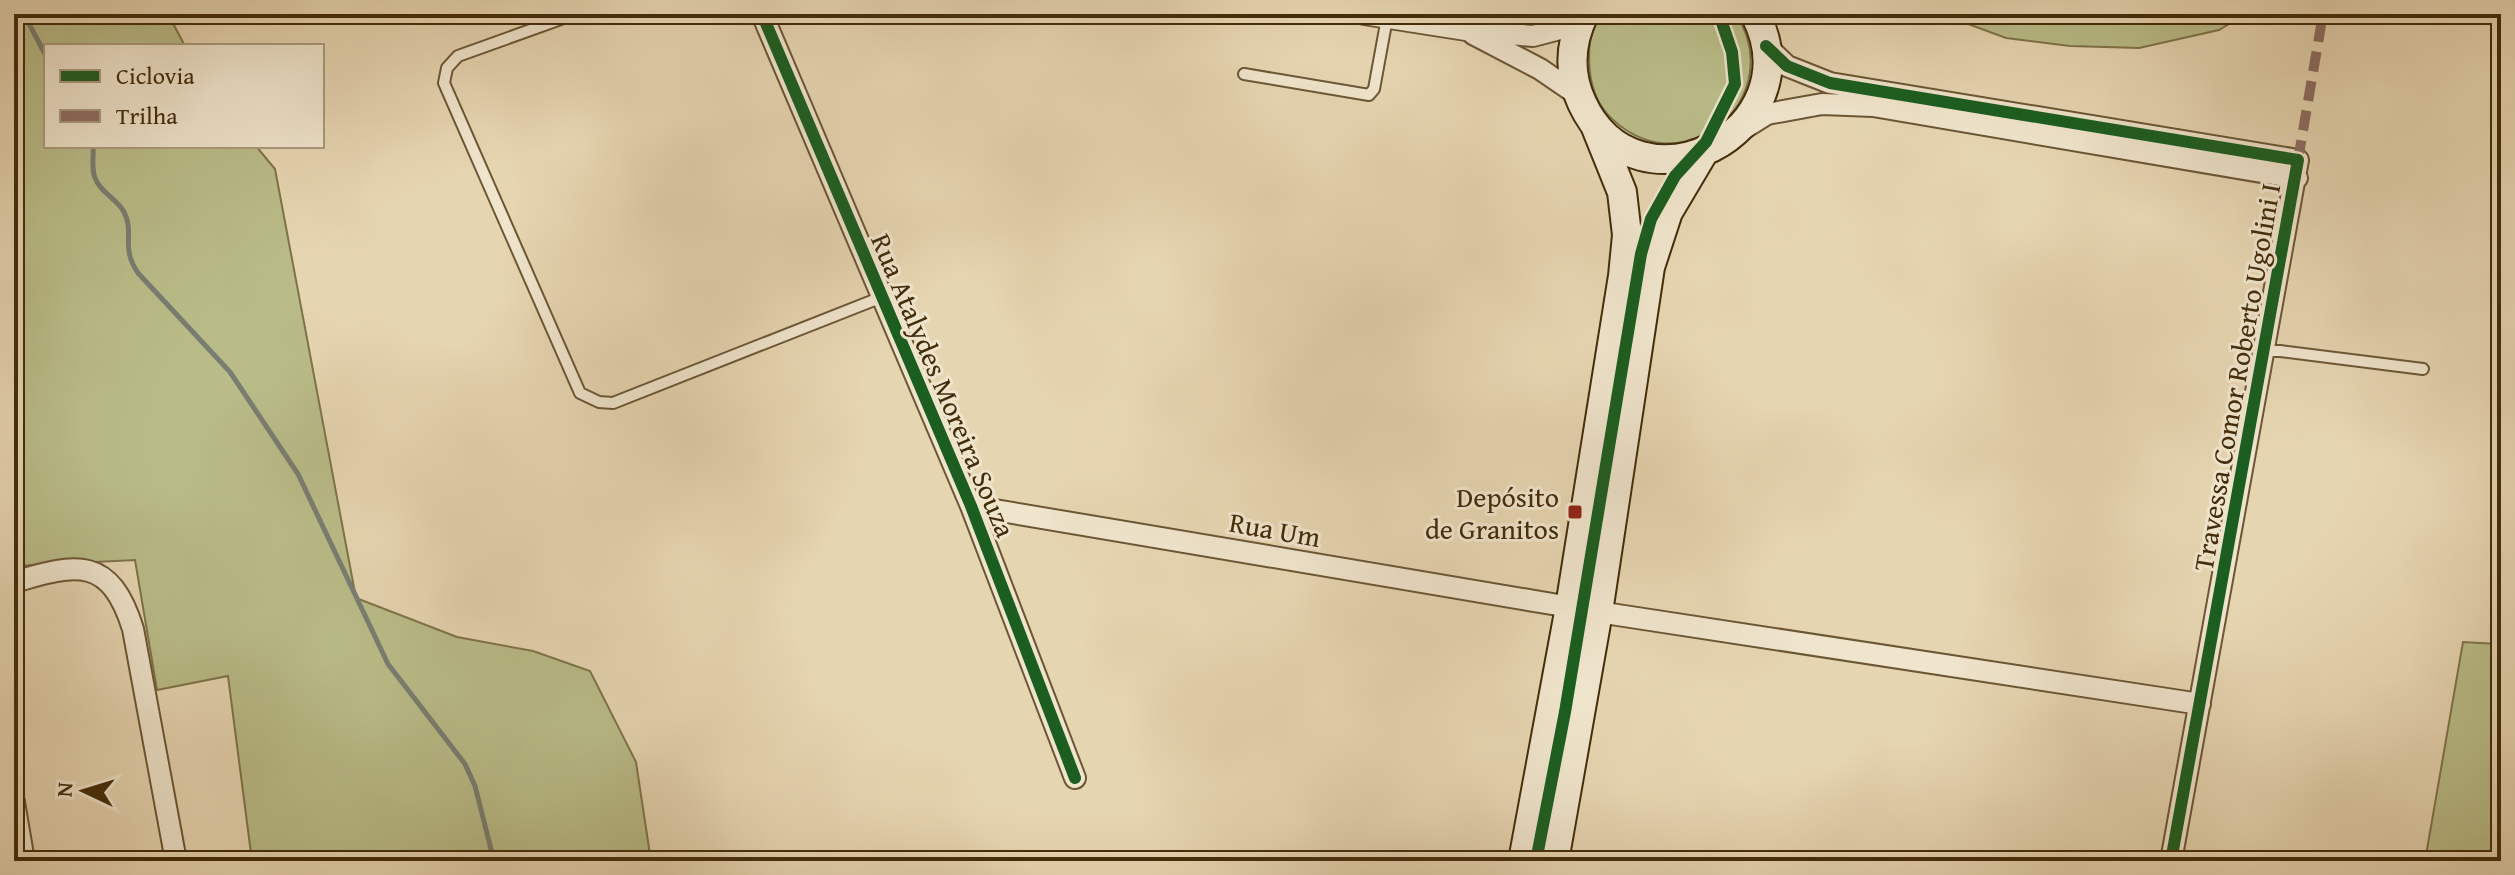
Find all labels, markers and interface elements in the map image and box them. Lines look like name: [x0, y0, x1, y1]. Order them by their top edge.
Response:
legend: [44, 44, 324, 148]
text: Ciclovia: [116, 58, 195, 93]
text: Trilha: [116, 98, 178, 133]
street label: Travessa Comor Roberto Ugolini I: [2182, 180, 2290, 574]
street label: Rua Atalydes Moreira Souza: [861, 227, 1027, 544]
place label: Depósito de Granitos: [1425, 476, 1559, 549]
street label: Rua Um: [1226, 501, 1324, 557]
marker: Depósito de Granitos: [1566, 503, 1584, 521]
north arrow: [44, 751, 124, 831]
text: N: [48, 781, 81, 798]

